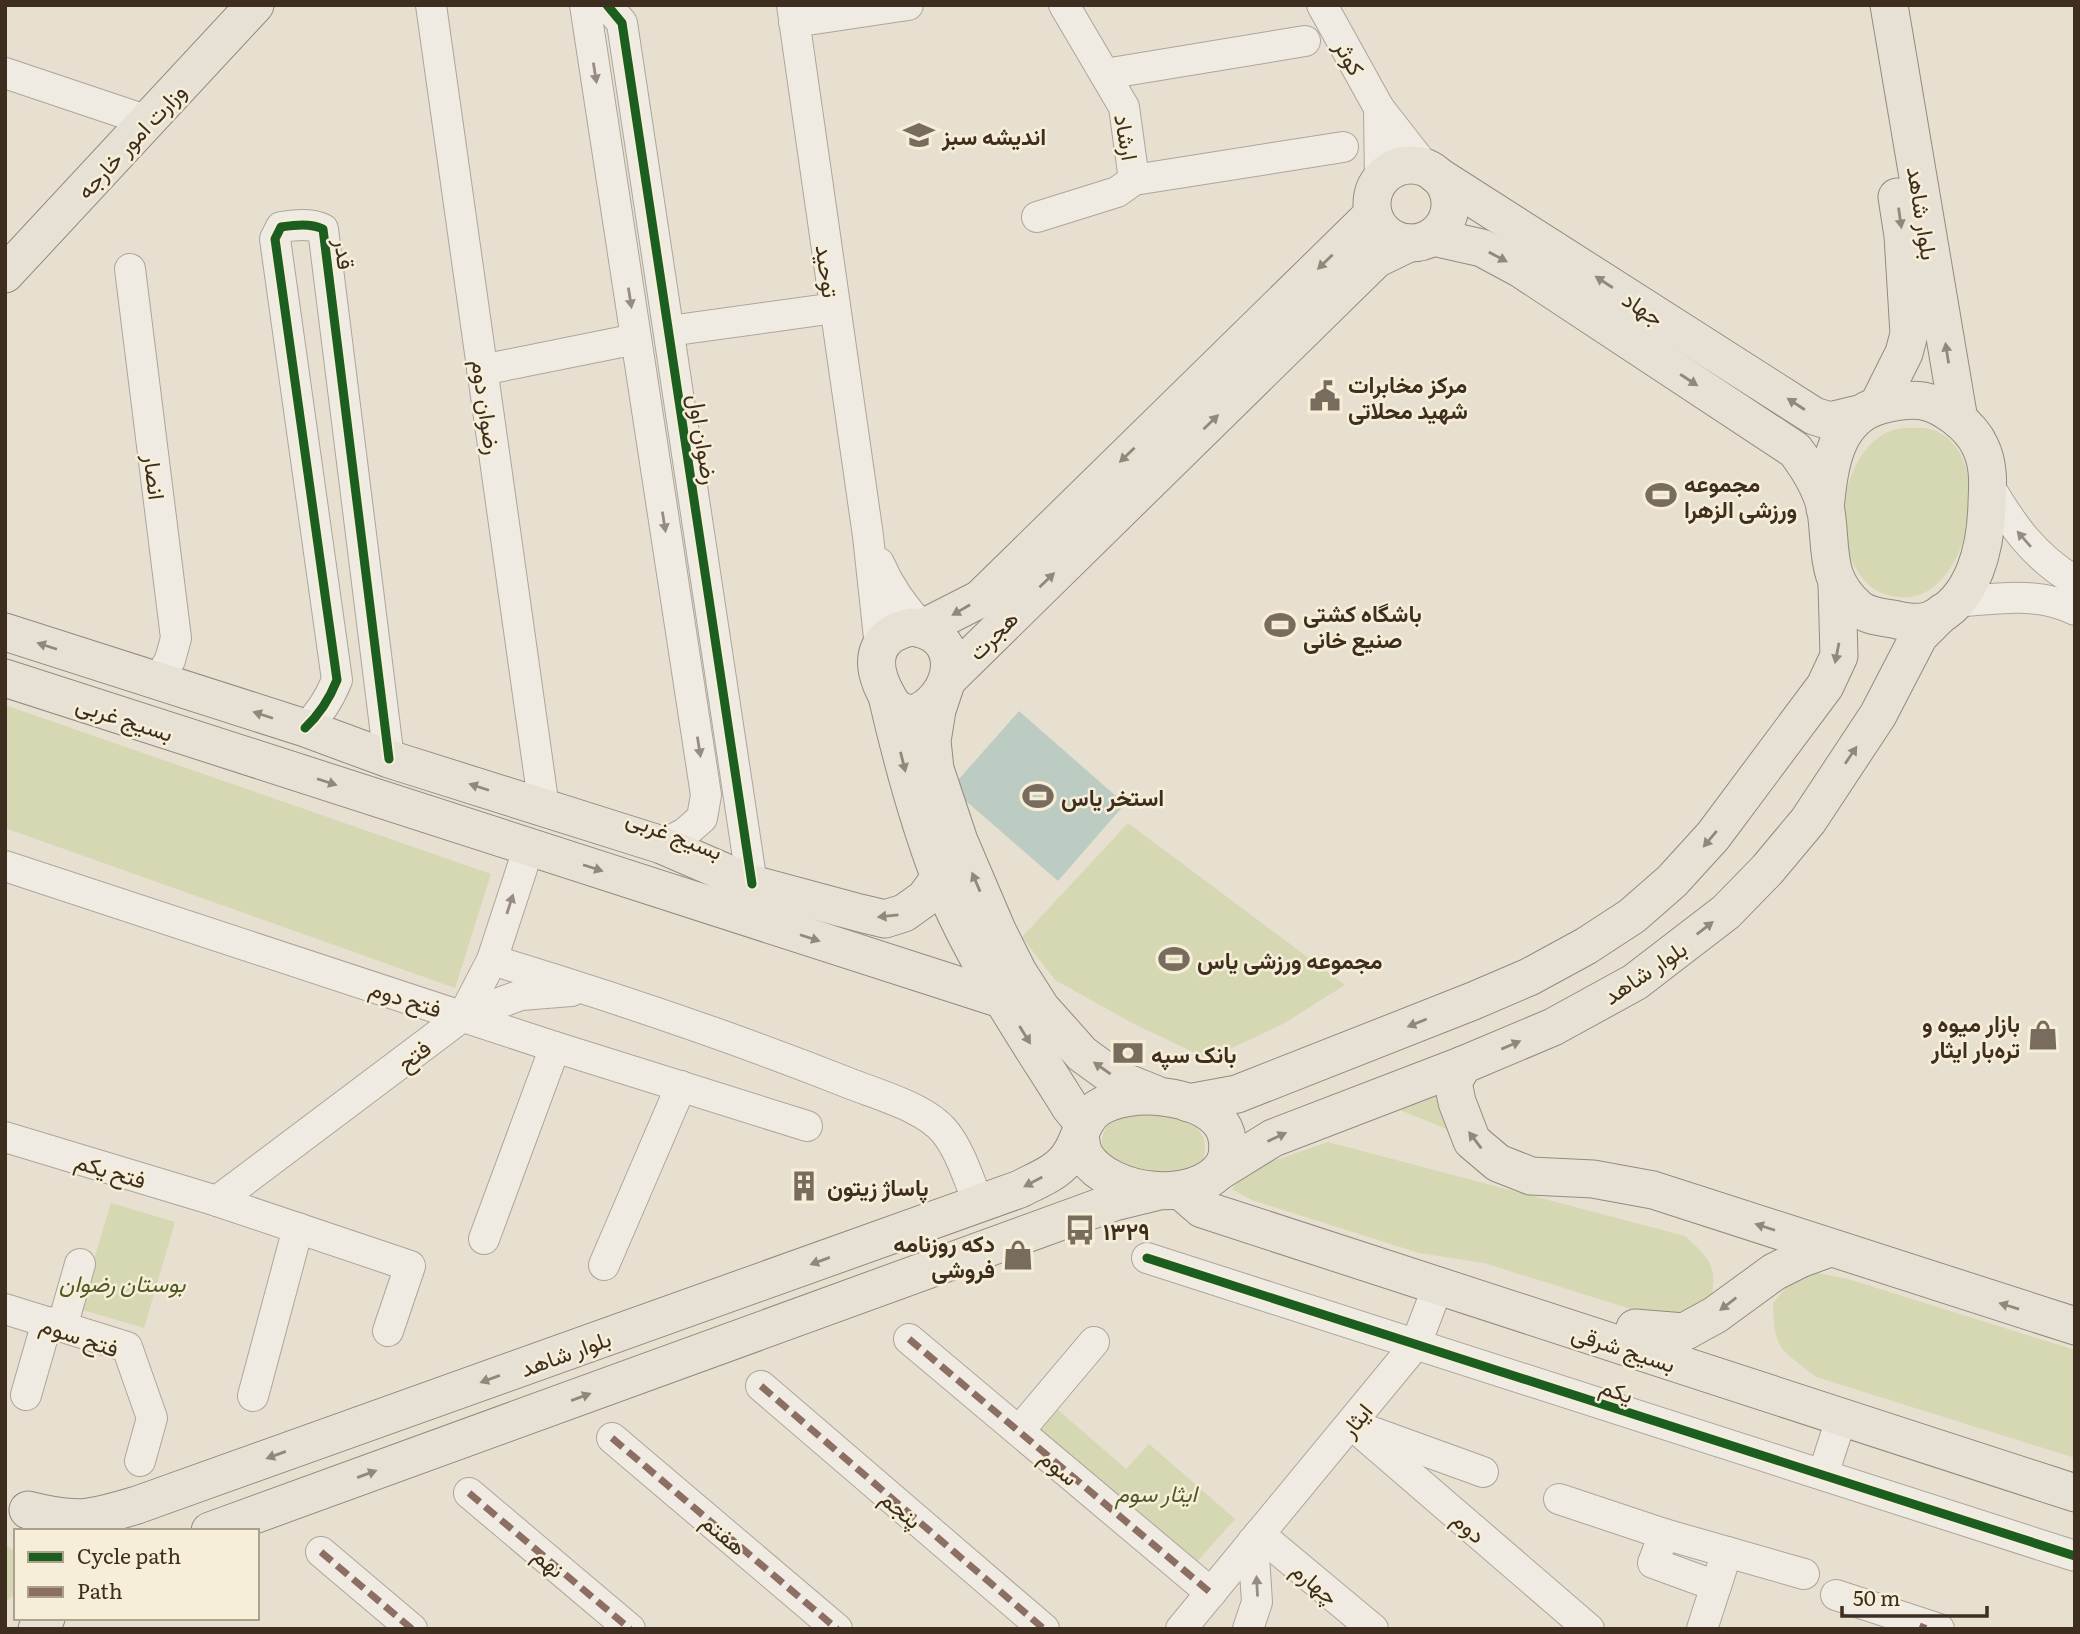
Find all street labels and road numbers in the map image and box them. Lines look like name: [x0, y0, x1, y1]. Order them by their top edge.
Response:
street label: کوثر: [1327, 32, 1375, 81]
street label: وزارت امور خارجه: [67, 74, 193, 206]
street label: ارشاد: [1107, 111, 1149, 163]
street label: بلوار شاهد: [1900, 164, 1948, 262]
street label: قدر: [327, 236, 365, 271]
street label: توحید: [808, 242, 850, 300]
street label: جهاد: [1616, 281, 1672, 333]
street label: رضوان دوم: [464, 357, 512, 457]
street label: رضوان اول: [681, 391, 729, 487]
street label: انصار: [136, 451, 176, 502]
street label: هجرت: [959, 601, 1025, 667]
street label: بسیج غربی: [72, 685, 178, 750]
street label: بسیج غربی: [622, 799, 728, 868]
street label: بلوار شاهد: [1595, 930, 1693, 1012]
street label: فتح دوم: [365, 969, 446, 1026]
street label: فتح: [389, 1030, 438, 1079]
street label: فتح یکم: [71, 1142, 151, 1197]
street label: فتح سوم: [36, 1306, 124, 1365]
street label: بسیج شرقی: [1568, 1314, 1680, 1381]
street label: بلوار شاهد: [515, 1320, 615, 1384]
street label: یکم: [1596, 1368, 1638, 1410]
street label: ایثار: [1330, 1395, 1379, 1444]
street label: سوم: [1033, 1439, 1087, 1493]
street label: پنجم: [873, 1480, 930, 1536]
street label: دوم: [1446, 1502, 1494, 1550]
street label: هفتم: [695, 1504, 755, 1562]
street label: نهم: [527, 1538, 573, 1584]
street label: چهارم: [1284, 1552, 1347, 1613]

